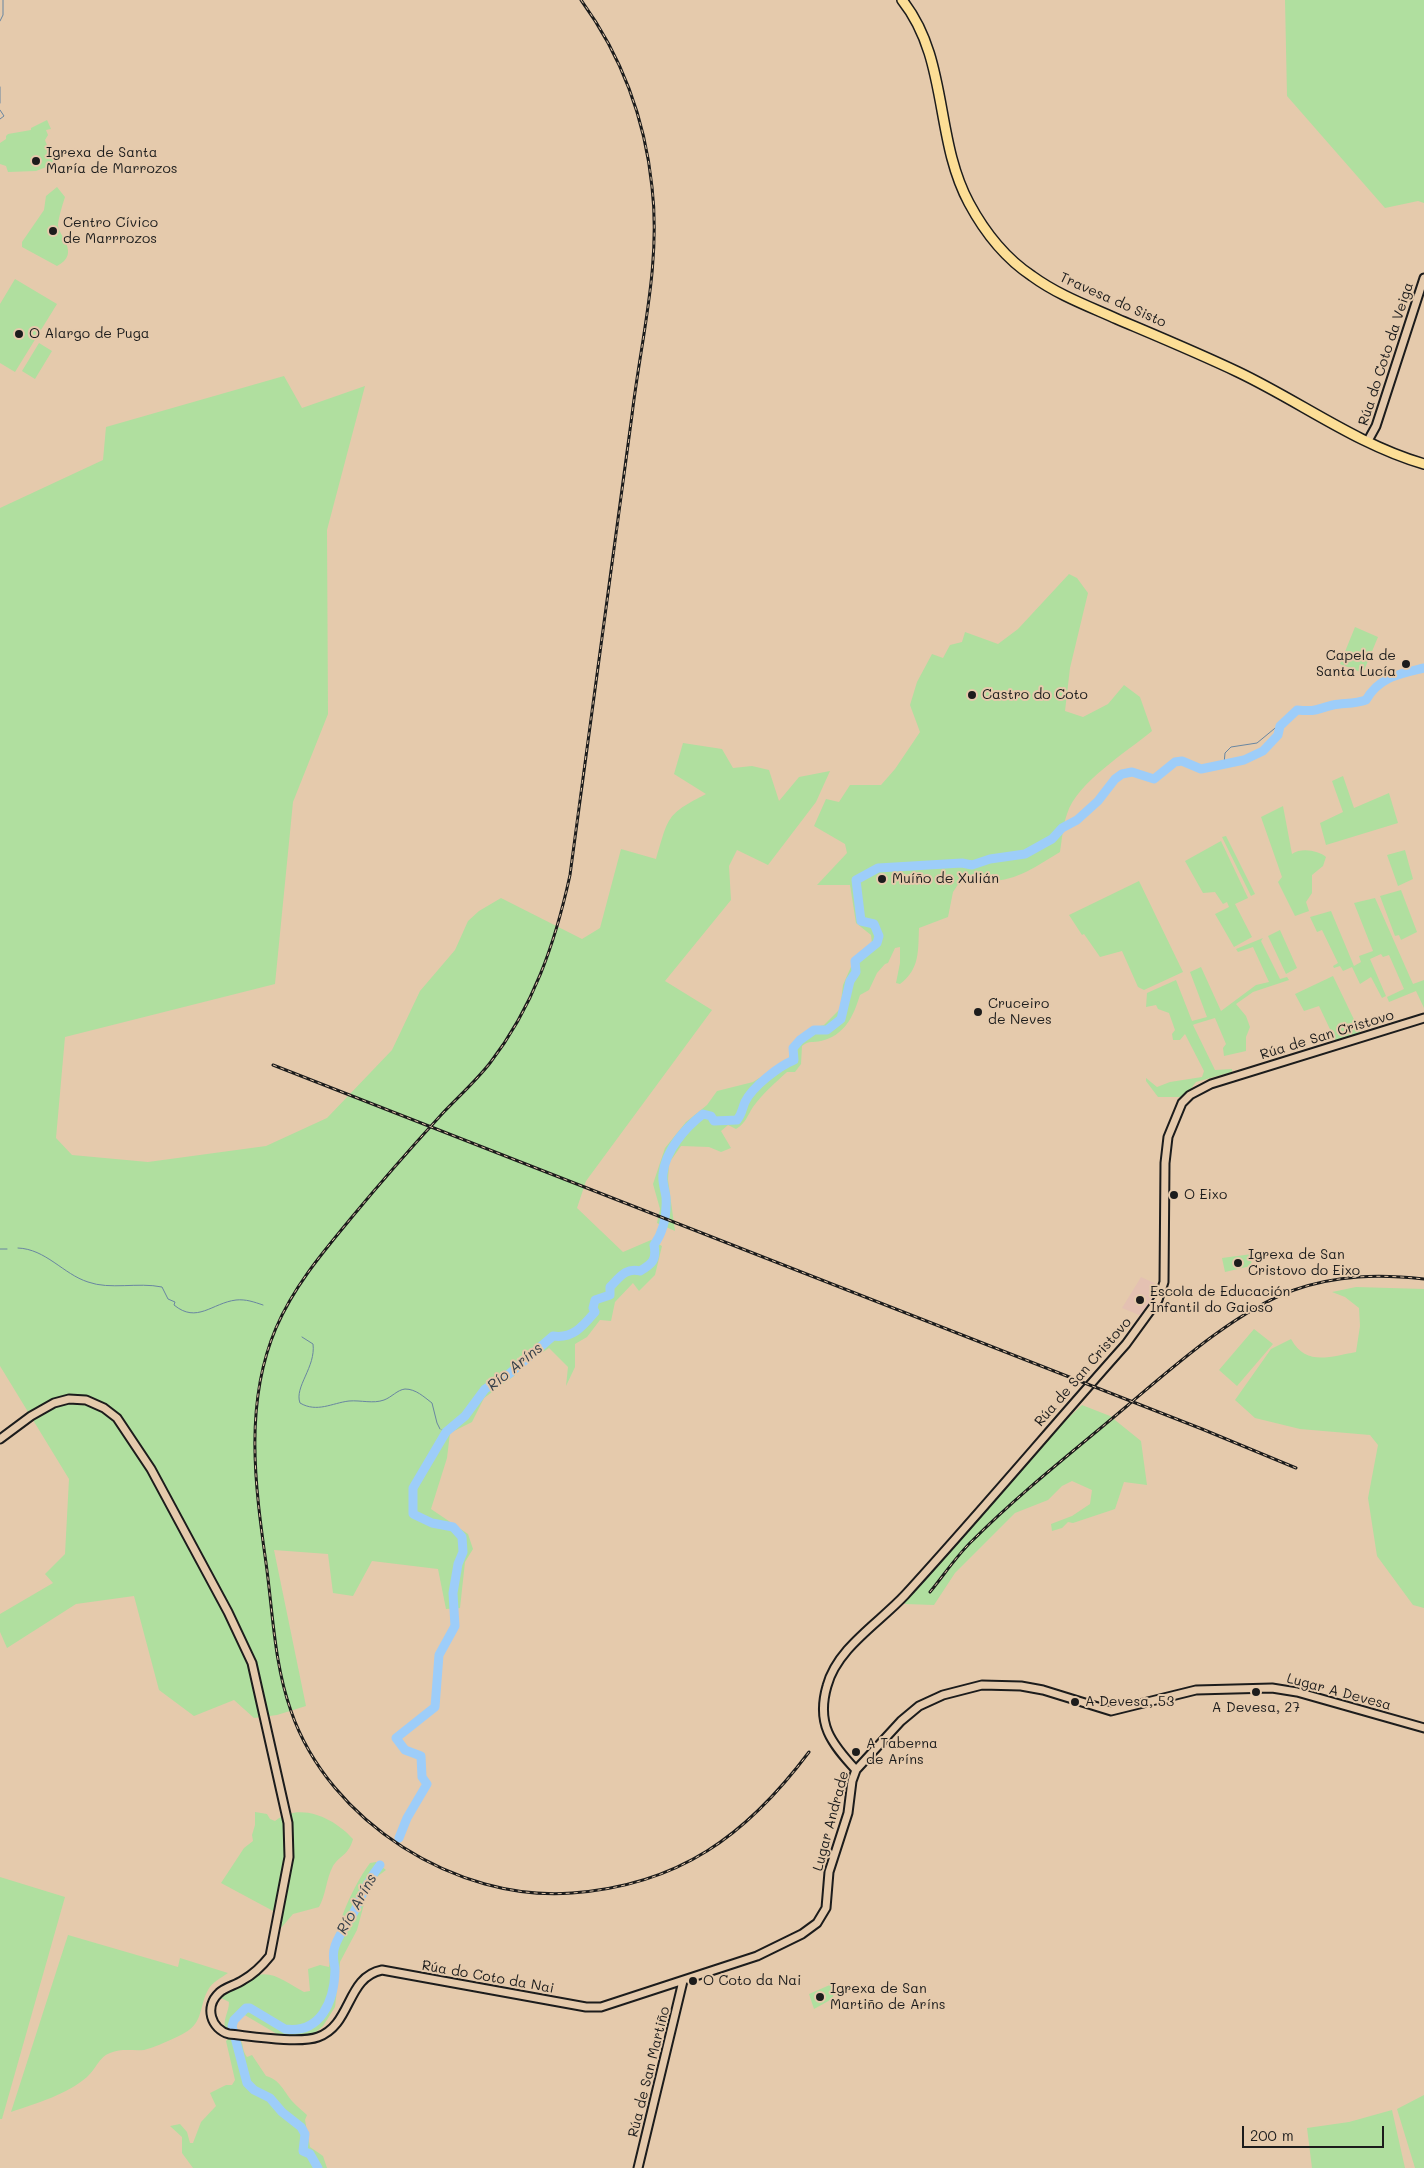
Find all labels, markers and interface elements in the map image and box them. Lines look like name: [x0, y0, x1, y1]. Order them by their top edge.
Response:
place label: Igrexa de Santa María de Marrozos: [46, 145, 178, 178]
marker: Igrexa de Santa María de Marrozos: [30, 155, 42, 167]
place label: Centro Cívico de Marrrozos: [63, 215, 158, 248]
marker: Centro Cívico de Marrrozos: [47, 225, 59, 237]
street label: Travesa do Sisto: [1057, 269, 1169, 331]
street label: Rúa do Coto da Veiga: [1355, 280, 1417, 428]
place label: O Alargo de Puga: [29, 326, 149, 342]
marker: O Alargo de Puga: [13, 328, 25, 340]
place label: Capela de Santa Lucía: [1316, 648, 1396, 680]
marker: Capela de Santa Lucía: [1400, 658, 1412, 670]
place label: Castro do Coto: [982, 687, 1088, 703]
marker: Castro do Coto: [966, 689, 978, 701]
place label: Muíño de Xulián: [892, 871, 999, 887]
marker: Muíño de Xulián: [876, 873, 888, 885]
place label: Cruceiro de Neves: [988, 996, 1052, 1028]
marker: Cruceiro de Neves: [972, 1006, 984, 1018]
street label: Rúa de San Cristovo: [1258, 1007, 1396, 1063]
place label: O Eixo: [1184, 1187, 1227, 1203]
marker: O Eixo: [1168, 1189, 1180, 1201]
place label: Igrexa de San Cristovo do Eixo: [1248, 1247, 1360, 1280]
marker: Igrexa de San Cristovo do Eixo: [1232, 1257, 1244, 1269]
place label: Escola de Educación Infantil do Gaioso: [1150, 1284, 1290, 1316]
marker: Escola de Educación Infantil do Gaioso: [1134, 1294, 1146, 1306]
street label: Rúa de San Cristovo: [1031, 1314, 1135, 1430]
water label: Río Aríns: [484, 1339, 546, 1395]
street label: Lugar A Devesa: [1285, 1670, 1393, 1714]
marker: A Devesa, 27: [1250, 1686, 1262, 1698]
place label: A Devesa, 53: [1085, 1694, 1174, 1710]
marker: A Devesa, 53: [1069, 1696, 1081, 1708]
place label: A Devesa, 27: [1212, 1700, 1300, 1716]
place label: A Taberna de Aríns: [866, 1736, 938, 1768]
marker: A Taberna de Aríns: [850, 1746, 862, 1758]
street label: Lugar Andrade: [810, 1769, 852, 1873]
water label: Río Aríns: [333, 1871, 381, 1937]
street label: Rúa do Coto da Nai: [420, 1957, 556, 1997]
place label: O Coto da Nai: [703, 1973, 801, 1989]
marker: O Coto da Nai: [687, 1975, 699, 1987]
place label: Igrexa de San Martiño de Aríns: [830, 1981, 946, 2014]
marker: Igrexa de San Martiño de Aríns: [814, 1991, 826, 2003]
street label: Rúa de San Martiño: [625, 2005, 673, 2139]
scale bar: [1244, 2116, 1386, 2148]
text: 200 m: [1250, 2125, 1294, 2145]

